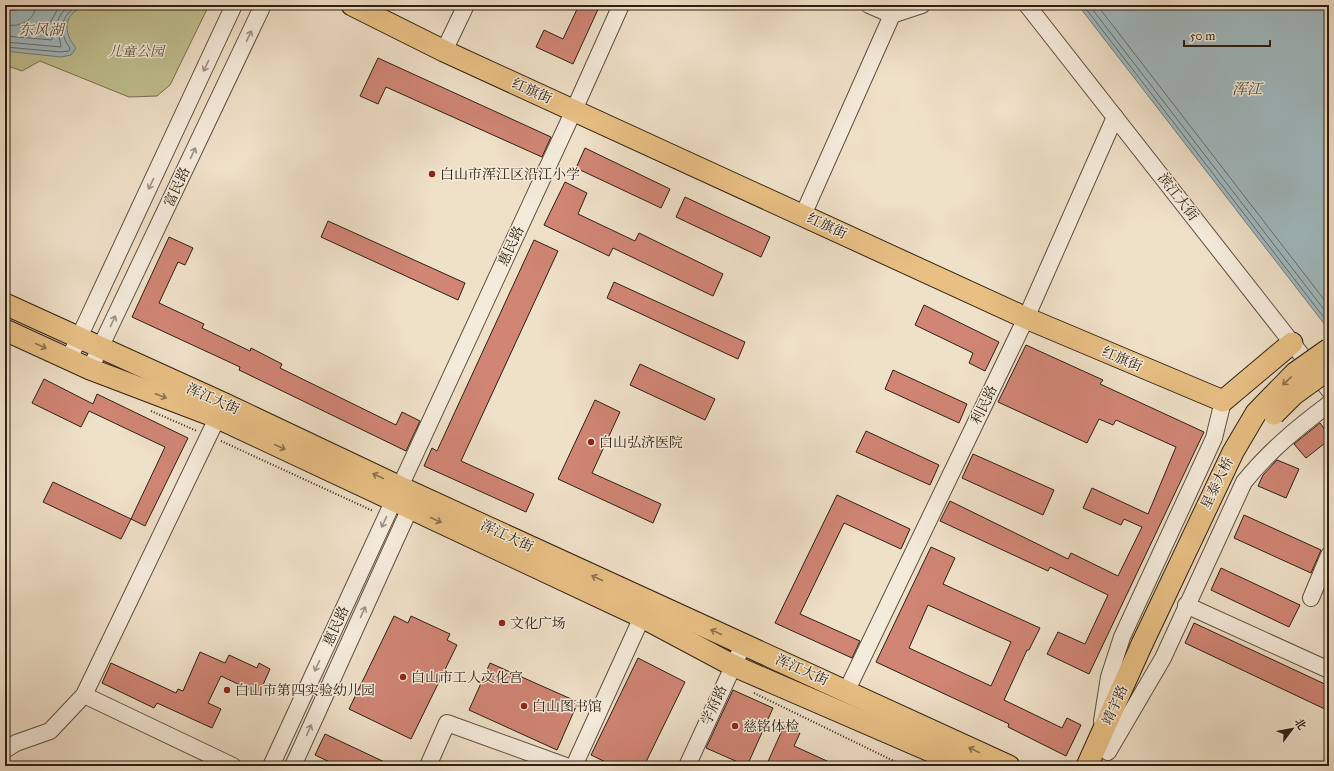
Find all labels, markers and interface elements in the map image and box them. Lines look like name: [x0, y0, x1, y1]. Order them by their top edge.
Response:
water label: 东风湖: [18, 21, 66, 39]
scale bar: [1184, 22, 1270, 48]
text: 50 m: [1190, 29, 1215, 43]
one-way arrow: [246, 30, 253, 42]
park label: 儿童公园: [108, 43, 166, 60]
one-way arrow: [202, 59, 209, 71]
street label: 红旗街: [509, 75, 555, 107]
water label: 浑江: [1232, 80, 1264, 98]
one-way arrow: [190, 148, 197, 160]
street label: 富民路: [160, 164, 194, 210]
place label: 白山市浑江区沿江小学: [440, 166, 580, 183]
marker: 白山市浑江区沿江小学: [427, 169, 437, 179]
street label: 滨江大街: [1154, 170, 1202, 224]
one-way arrow: [147, 177, 154, 189]
street label: 红旗街: [804, 209, 850, 243]
street label: 惠民路: [494, 223, 528, 269]
one-way arrow: [110, 316, 117, 328]
one-way arrow: [34, 343, 46, 350]
street label: 红旗街: [1099, 343, 1145, 375]
one-way arrow: [1282, 376, 1292, 386]
street label: 浑江大街: [184, 380, 242, 418]
street label: 利民路: [967, 382, 1001, 428]
one-way arrow: [154, 392, 166, 400]
place label: 白山弘济医院: [599, 434, 683, 451]
marker: 白山弘济医院: [586, 437, 596, 447]
one-way arrow: [274, 444, 286, 451]
street label: 星泰大桥: [1197, 454, 1237, 512]
one-way arrow: [372, 472, 384, 479]
one-way arrow: [380, 516, 387, 528]
street label: 浑江大街: [478, 516, 536, 556]
one-way arrow: [429, 517, 441, 524]
one-way arrow: [592, 573, 604, 581]
street label: 惠民路: [319, 603, 353, 649]
one-way arrow: [360, 607, 367, 619]
place label: 文化广场: [510, 615, 566, 632]
marker: 文化广场: [497, 618, 507, 628]
one-way arrow: [710, 628, 722, 635]
street label: 浑江大街: [773, 651, 831, 689]
one-way arrow: [313, 659, 321, 671]
place label: 白山市工人文化宫: [411, 669, 523, 686]
marker: 白山市工人文化宫: [398, 672, 408, 682]
place label: 白山市第四实验幼儿园: [235, 682, 375, 699]
street label: 学府路: [698, 682, 730, 728]
street label: 靖宇路: [1099, 682, 1131, 728]
marker: 白山市第四实验幼儿园: [222, 685, 232, 695]
place label: 白山图书馆: [532, 698, 602, 715]
marker: 白山图书馆: [519, 701, 529, 711]
north arrow: [1272, 709, 1312, 749]
text: 北: [1292, 716, 1308, 732]
place label: 慈铭体检: [743, 718, 799, 735]
marker: 慈铭体检: [730, 721, 740, 731]
one-way arrow: [306, 725, 314, 737]
one-way arrow: [968, 745, 980, 753]

